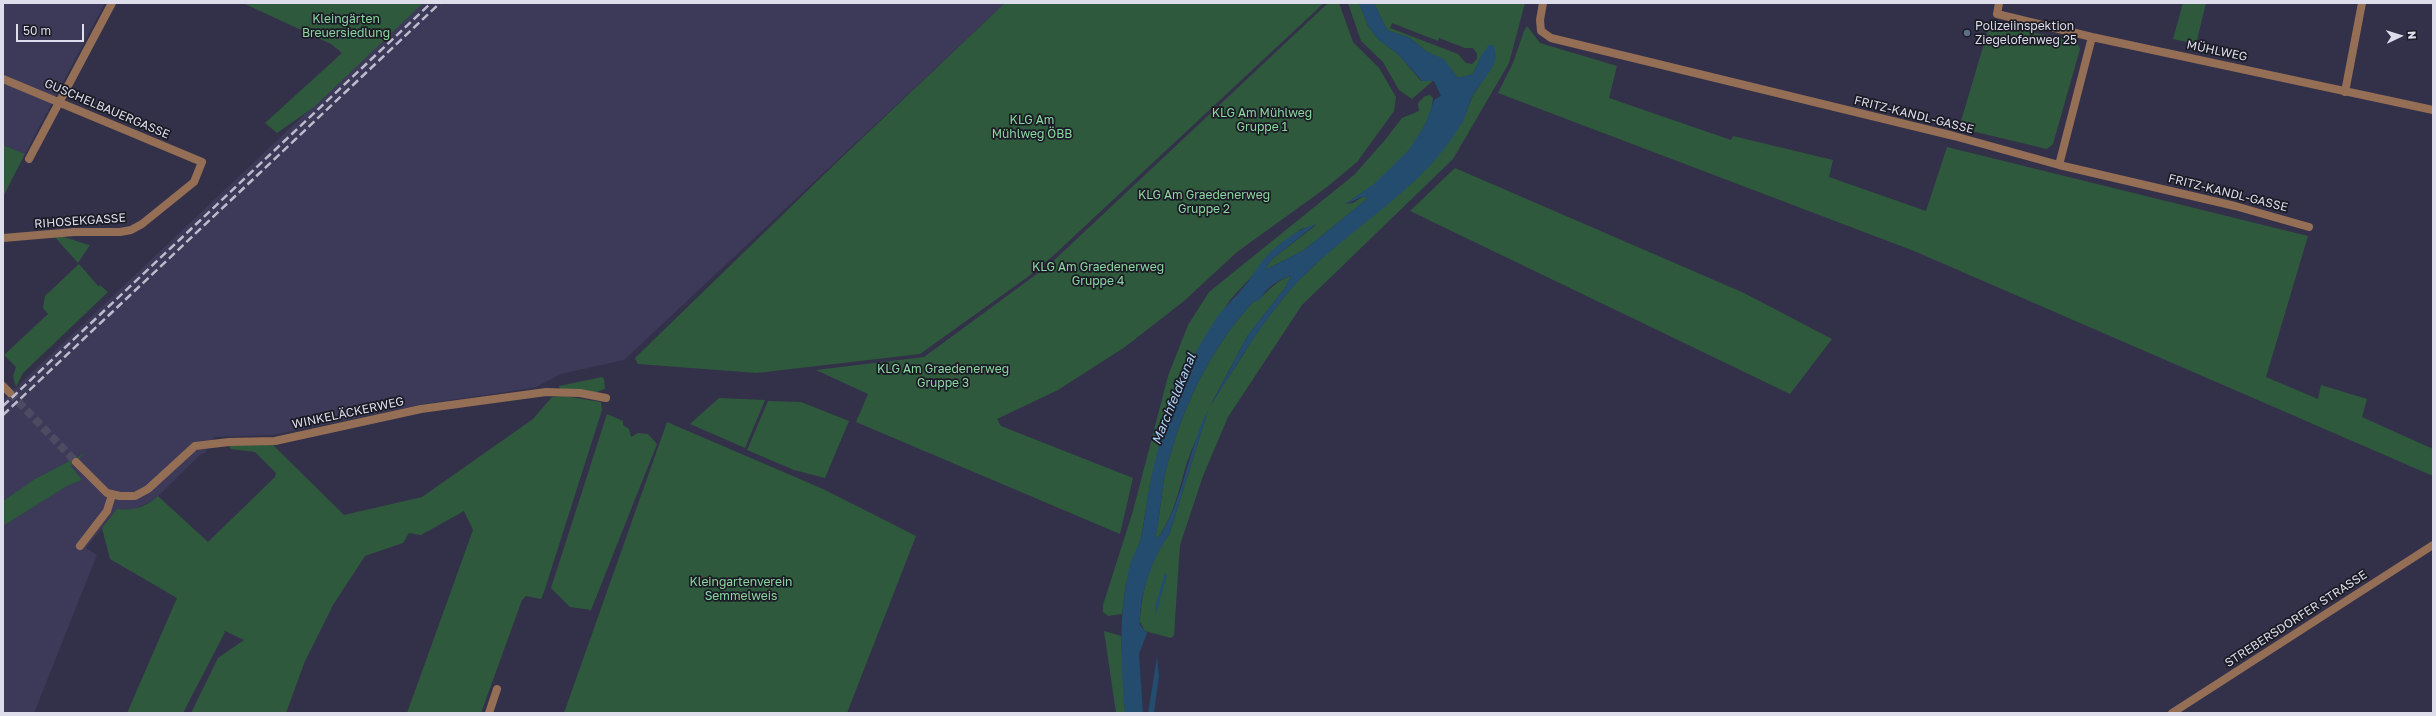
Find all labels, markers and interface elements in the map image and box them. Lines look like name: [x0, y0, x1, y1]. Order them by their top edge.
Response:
park label: Kleingärten Breuersiedlung: [302, 12, 390, 40]
scale bar: [18, 16, 86, 42]
north arrow: [2380, 16, 2420, 56]
place label: Polizeiinspektion Ziegelofenweg 25: [1975, 19, 2077, 47]
text: 50 m: [23, 23, 51, 38]
marker: Polizeiinspektion Ziegelofenweg 25: [1962, 28, 1972, 38]
text: N: [2406, 30, 2419, 40]
street label: MÜHLWEG: [2185, 38, 2249, 64]
street label: GUSCHELBAUERGASSE: [42, 76, 172, 142]
street label: FRITZ-KANDL-GASSE: [1853, 93, 1975, 137]
park label: KLG Am Mühlweg Gruppe 1: [1212, 106, 1312, 134]
park label: KLG Am Mühlweg ÖBB: [992, 113, 1072, 141]
street label: FRITZ-KANDL-GASSE: [2167, 171, 2289, 215]
park label: KLG Am Graedenerweg Gruppe 2: [1138, 188, 1270, 216]
street label: RIHOSEKGASSE: [34, 211, 126, 231]
park label: KLG Am Graedenerweg Gruppe 4: [1032, 260, 1164, 288]
water label: Marchfeldkanal: [1149, 351, 1199, 447]
park label: KLG Am Graedenerweg Gruppe 3: [877, 362, 1009, 390]
street label: WINKELÄCKERWEG: [291, 394, 405, 432]
street label: STREBERSDORFER STRASSE: [2222, 568, 2370, 670]
park label: Kleingartenverein Semmelweis: [690, 575, 792, 603]

